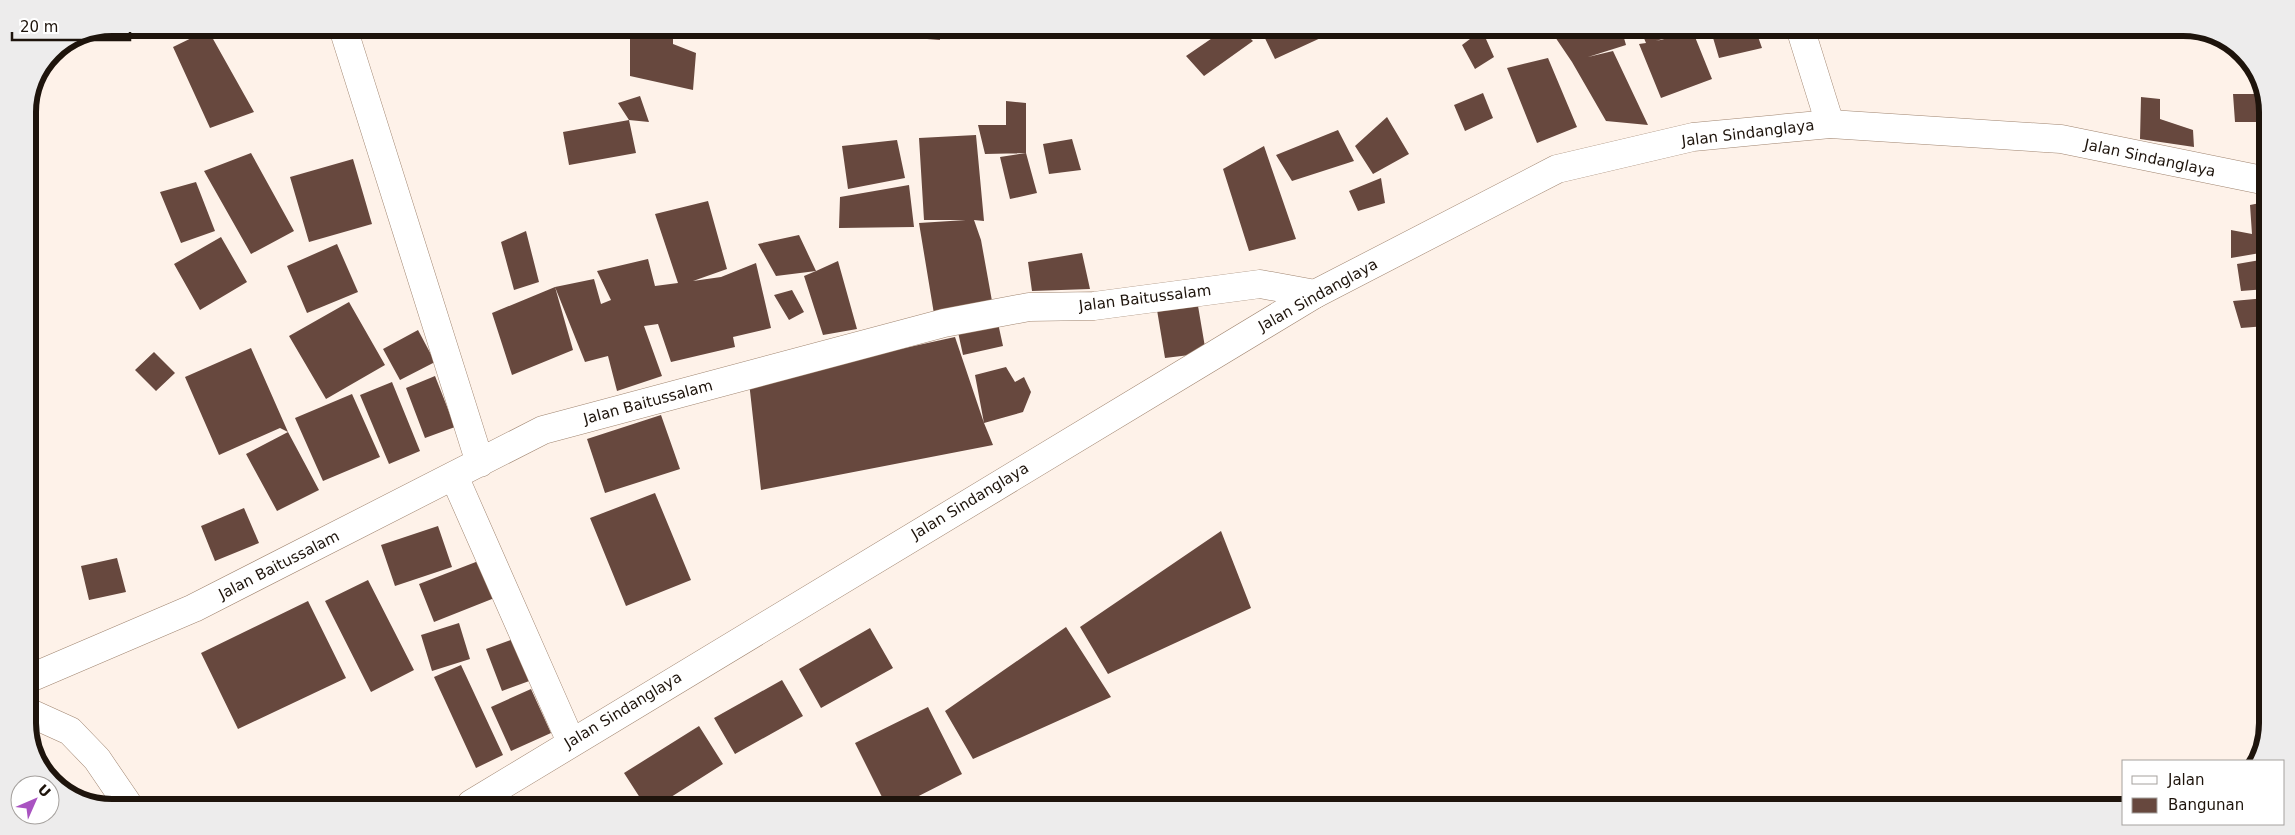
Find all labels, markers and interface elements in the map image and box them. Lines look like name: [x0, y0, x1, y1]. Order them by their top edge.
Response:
scale bar: [12, 10, 130, 42]
text: 20 m: [20, 18, 58, 36]
street label: Jalan Sindanglaya: [1680, 116, 1815, 150]
street label: Jalan Sindanglaya: [2082, 135, 2217, 181]
street label: Jalan Sindanglaya: [1254, 255, 1381, 336]
street label: Jalan Baitussalam: [1077, 281, 1212, 315]
street label: Jalan Baitussalam: [580, 376, 715, 428]
street label: Jalan Sindanglaya: [907, 459, 1032, 544]
street label: Jalan Baitussalam: [215, 527, 342, 604]
street label: Jalan Sindanglaya: [560, 668, 685, 753]
legend: [2122, 760, 2285, 825]
text: Jalan: [2167, 771, 2204, 789]
north arrow: [10, 775, 60, 825]
text: U: [35, 781, 54, 800]
text: Bangunan: [2168, 796, 2244, 814]

